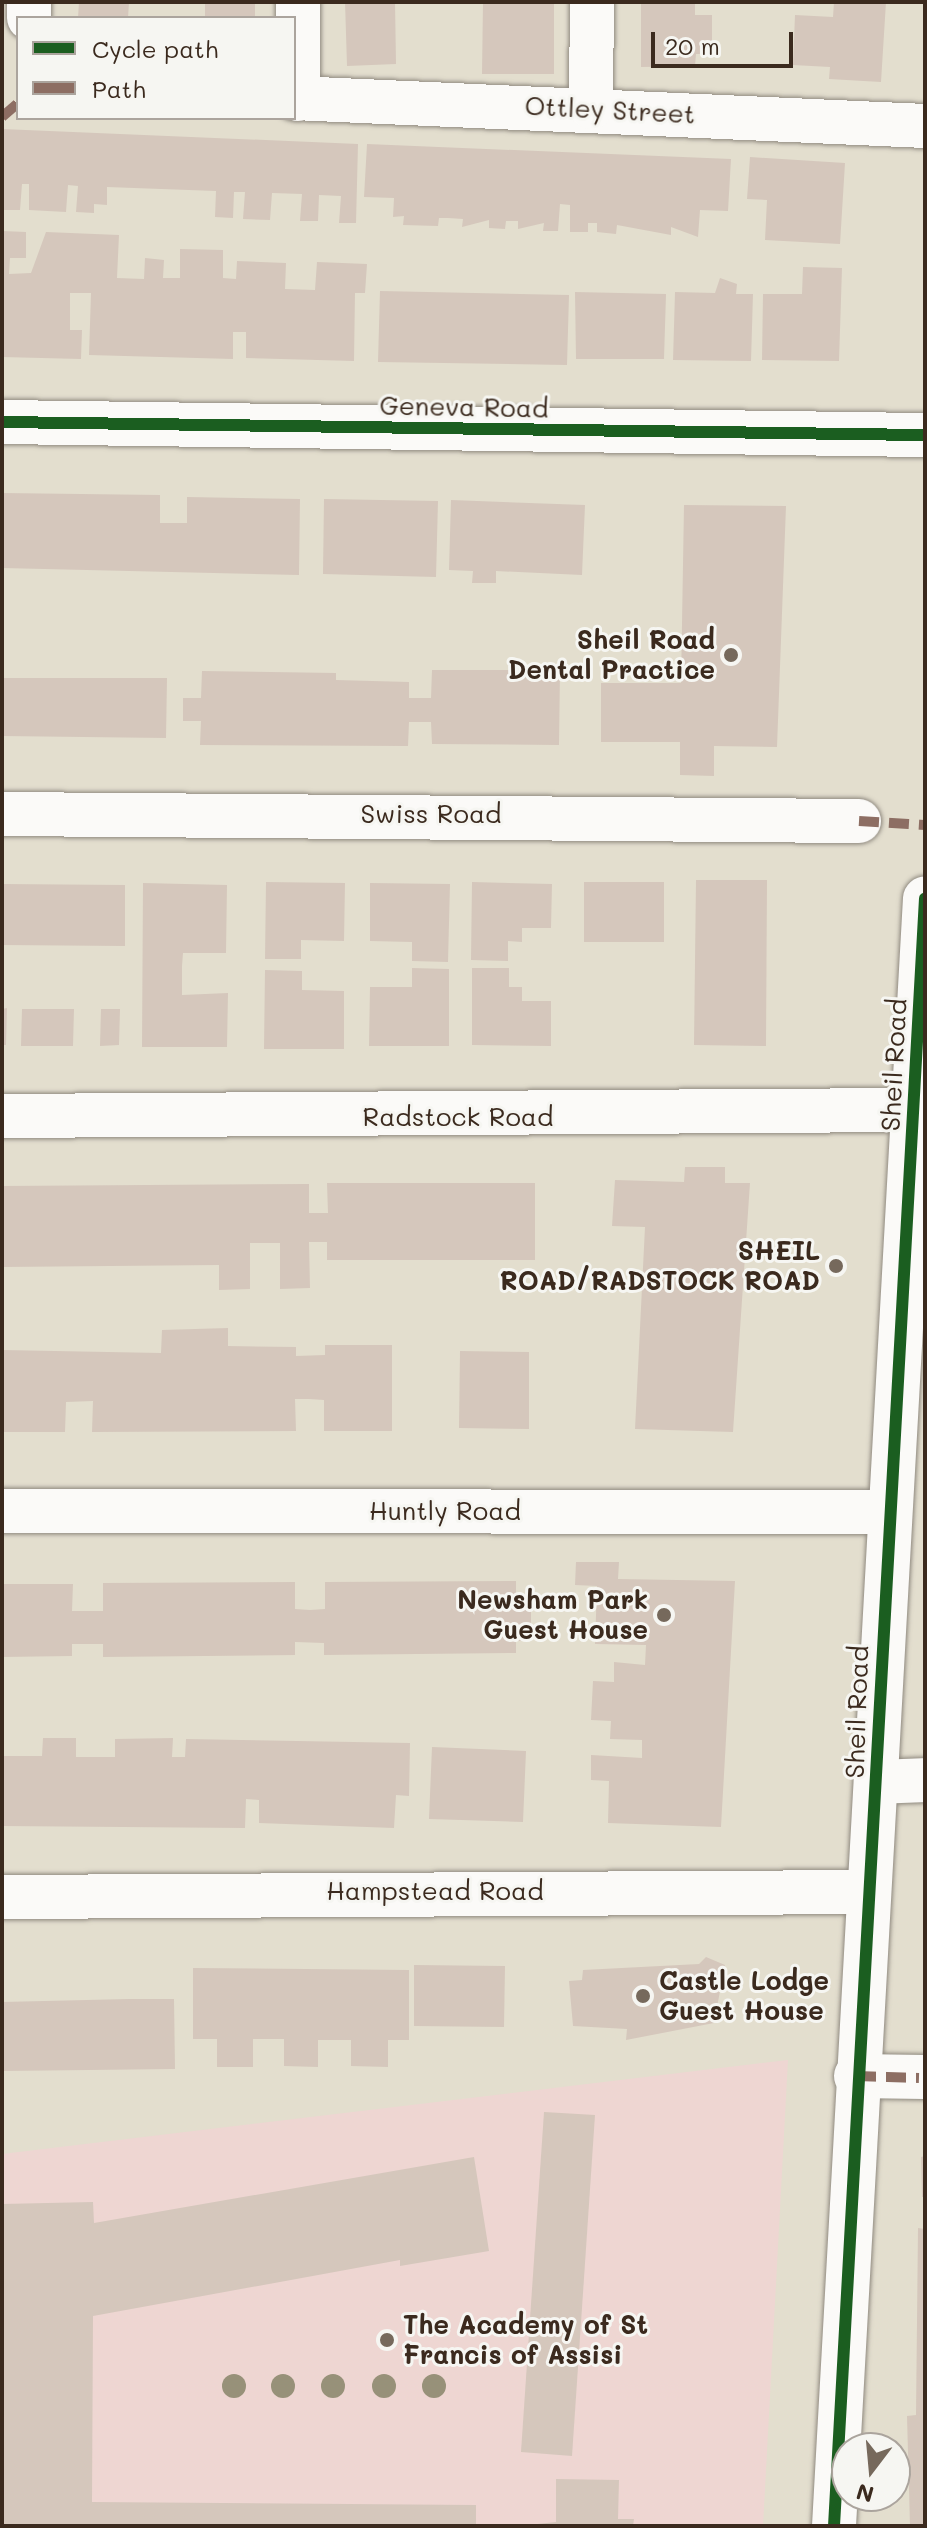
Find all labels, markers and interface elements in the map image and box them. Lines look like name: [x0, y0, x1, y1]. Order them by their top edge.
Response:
legend: [16, 16, 296, 120]
scale bar: [655, 16, 797, 66]
text: 20 m: [665, 30, 720, 61]
text: Cycle path: [92, 33, 218, 64]
text: Path: [92, 73, 146, 104]
street label: Ottley Street: [524, 90, 696, 130]
street label: Geneva Road: [379, 390, 549, 424]
place label: Sheil Road Dental Practice: [508, 624, 715, 686]
marker: Sheil Road Dental Practice: [722, 646, 740, 664]
street label: Swiss Road: [360, 798, 502, 830]
street label: Sheil Road: [875, 998, 913, 1132]
street label: Radstock Road: [362, 1101, 554, 1133]
place label: SHEIL ROAD/RADSTOCK ROAD: [500, 1235, 820, 1296]
marker: SHEIL ROAD/RADSTOCK ROAD: [827, 1257, 845, 1275]
street label: Huntly Road: [369, 1495, 521, 1527]
place label: Newsham Park Guest House: [457, 1584, 648, 1646]
marker: Newsham Park Guest House: [655, 1606, 673, 1624]
street label: Sheil Road: [839, 1645, 875, 1779]
street label: Hampstead Road: [326, 1875, 544, 1907]
place label: Castle Lodge Guest House: [659, 1965, 829, 2026]
marker: Castle Lodge Guest House: [634, 1987, 652, 2005]
place label: The Academy of St Francis of Assisi: [403, 2309, 648, 2370]
marker: The Academy of St Francis of Assisi: [378, 2331, 396, 2349]
north arrow: [831, 2432, 911, 2512]
text: N: [853, 2477, 877, 2510]

